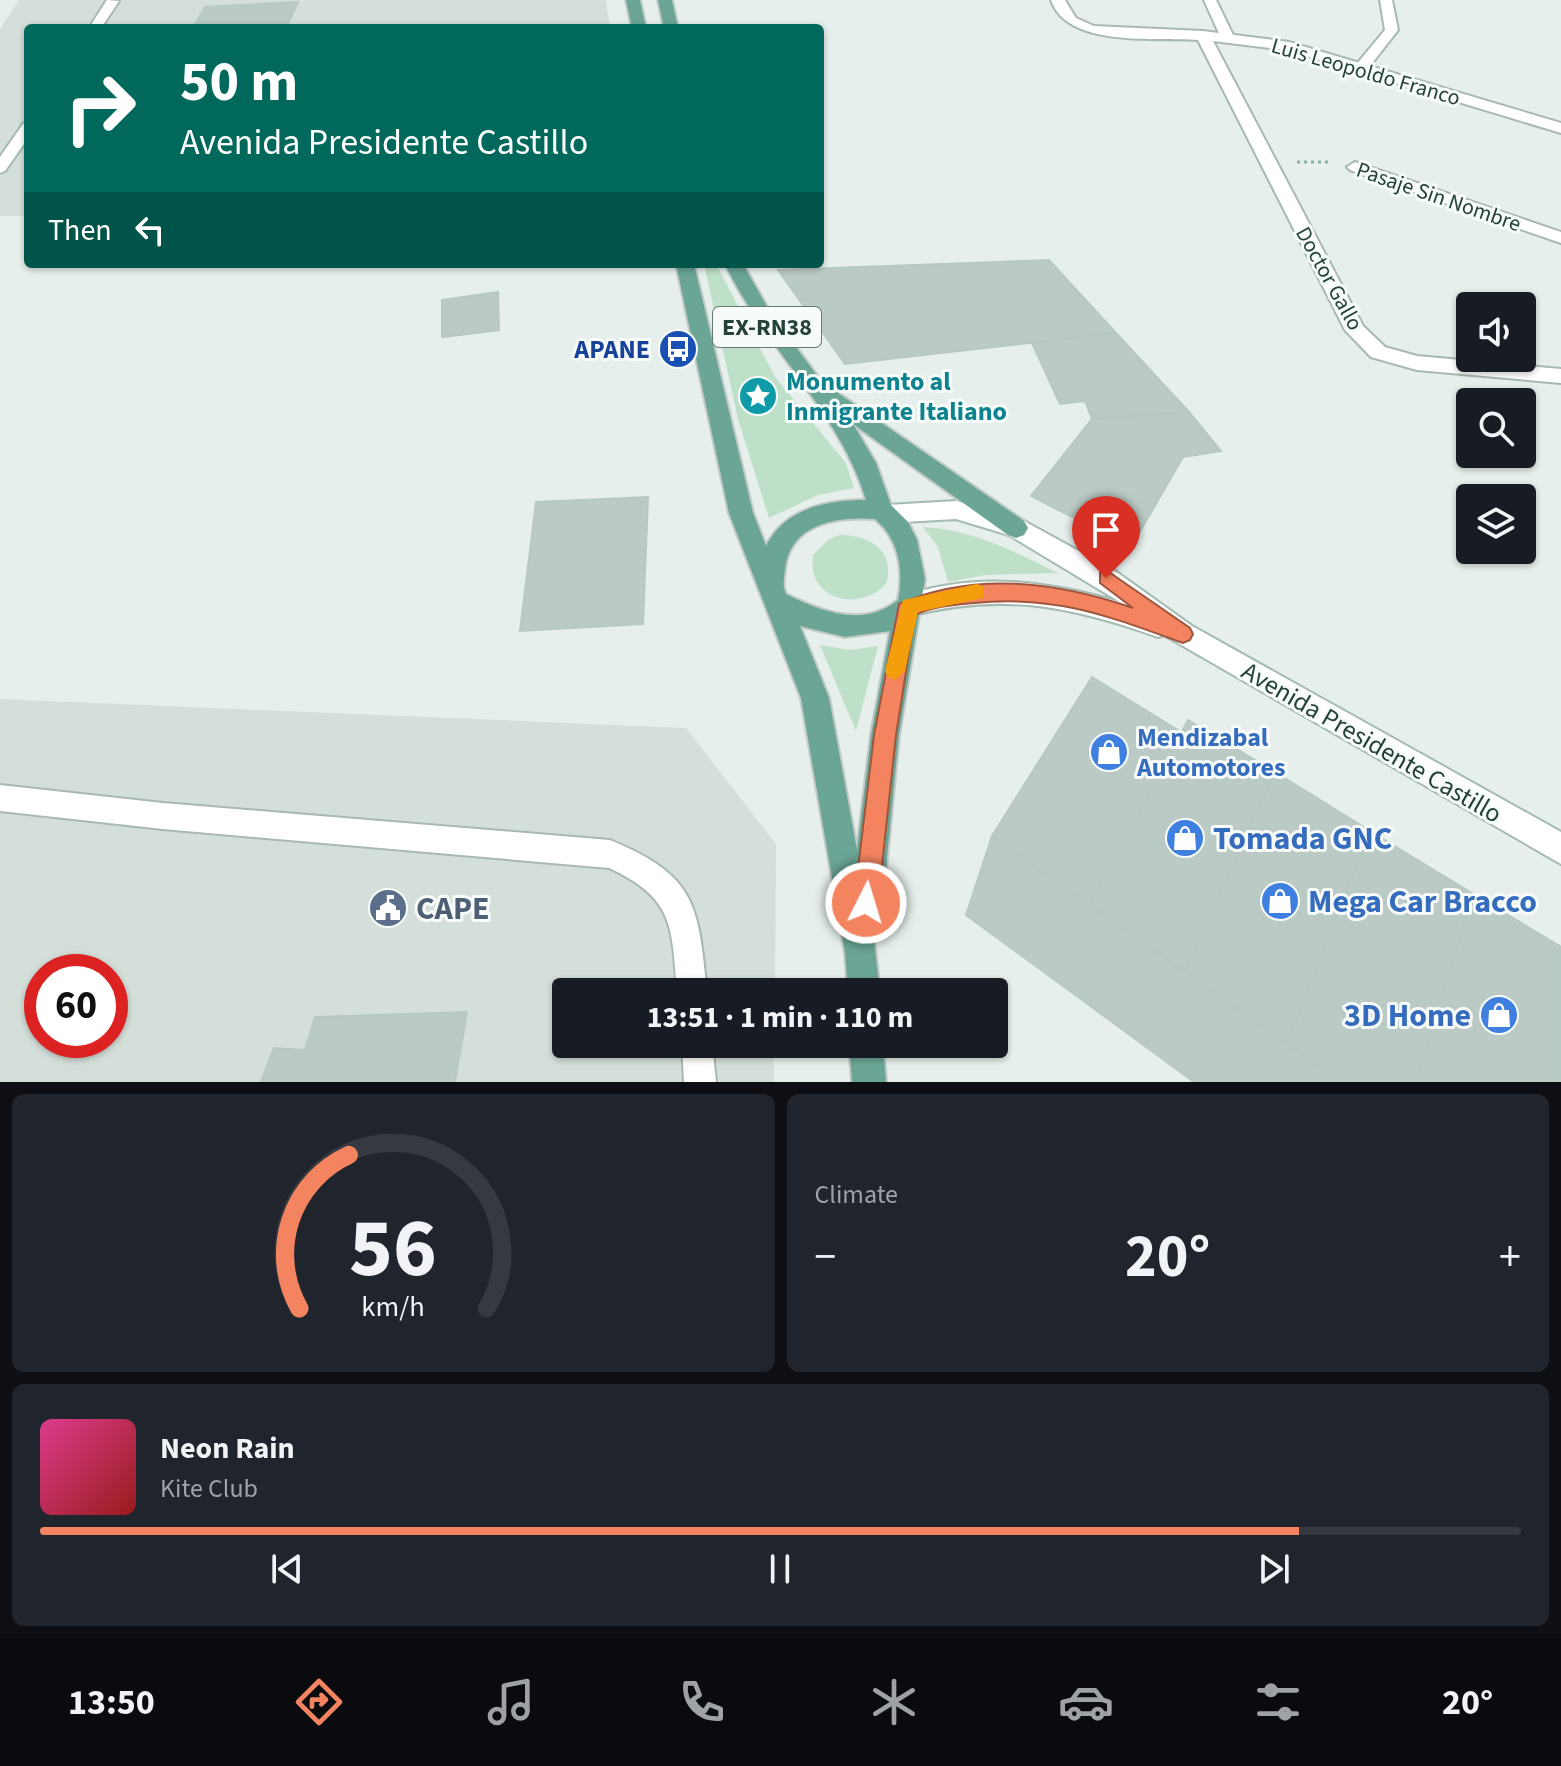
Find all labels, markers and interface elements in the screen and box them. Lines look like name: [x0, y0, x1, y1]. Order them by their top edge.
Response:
street label: Luis Leopoldo Franco: [1268, 30, 1464, 114]
text: 50 m: [180, 43, 298, 122]
icon: right: [48, 56, 152, 160]
text: Avenida Presidente Castillo: [180, 117, 588, 168]
street label: Pasaje Sin Nombre: [1352, 154, 1525, 240]
icon: left: [128, 208, 172, 252]
text: Then: [48, 209, 112, 252]
street label: Doctor Gallo: [1287, 221, 1371, 336]
map controls: [1456, 292, 1536, 564]
button: sound: [1456, 292, 1536, 372]
road number: EX-RN38: [713, 307, 821, 347]
bus stop icon: APANE: [657, 328, 699, 370]
place label: APANE: [573, 331, 650, 368]
place label: Monumento al Inmigrante Italiano: [786, 363, 1007, 430]
place icon: Monumento al Inmigrante Italiano: [737, 375, 779, 417]
button: search: [1456, 388, 1536, 468]
button: layers: [1456, 484, 1536, 564]
pin: [1072, 496, 1140, 578]
icon: arrive: [1084, 508, 1128, 552]
street label: Avenida Presidente Castillo: [1235, 653, 1509, 832]
place label: Mendizabal Automotores: [1136, 719, 1286, 786]
shop icon: Mendizabal Automotores: [1088, 731, 1130, 773]
place label: Tomada GNC: [1213, 816, 1392, 862]
shop icon: Tomada GNC: [1164, 817, 1206, 859]
position arrow: [824, 861, 908, 945]
place label: Mega Car Bracco: [1308, 879, 1537, 925]
shop icon: Mega Car Bracco: [1259, 880, 1301, 922]
place label: CAPE: [416, 886, 490, 932]
public building icon: CAPE: [367, 887, 409, 929]
speed limit sign: 60: [24, 954, 128, 1058]
place label: 3D Home: [1344, 993, 1471, 1039]
shop icon: 3D Home: [1478, 994, 1520, 1036]
text: 13:51 · 1 min · 110 m: [647, 996, 913, 1039]
text: Climate: [815, 1176, 898, 1213]
text: 56: [349, 1190, 437, 1308]
text: 20°: [1125, 1215, 1210, 1300]
text: −: [815, 1226, 836, 1289]
text: +: [1499, 1226, 1521, 1289]
text: km/h: [362, 1287, 425, 1327]
text: Neon Rain: [160, 1427, 295, 1470]
text: Kite Club: [160, 1470, 258, 1507]
icon: previous: [265, 1547, 309, 1591]
icon: pause: [758, 1547, 802, 1591]
icon: next: [1252, 1547, 1296, 1591]
icon: directions: [291, 1674, 347, 1730]
icon: music: [483, 1674, 539, 1730]
icon: phone: [674, 1674, 730, 1730]
icon: climate: [866, 1674, 922, 1730]
icon: car: [1058, 1674, 1114, 1730]
icon: filters: [1250, 1674, 1306, 1730]
text: 13:50: [68, 1677, 155, 1728]
text: 20°: [1442, 1677, 1493, 1728]

